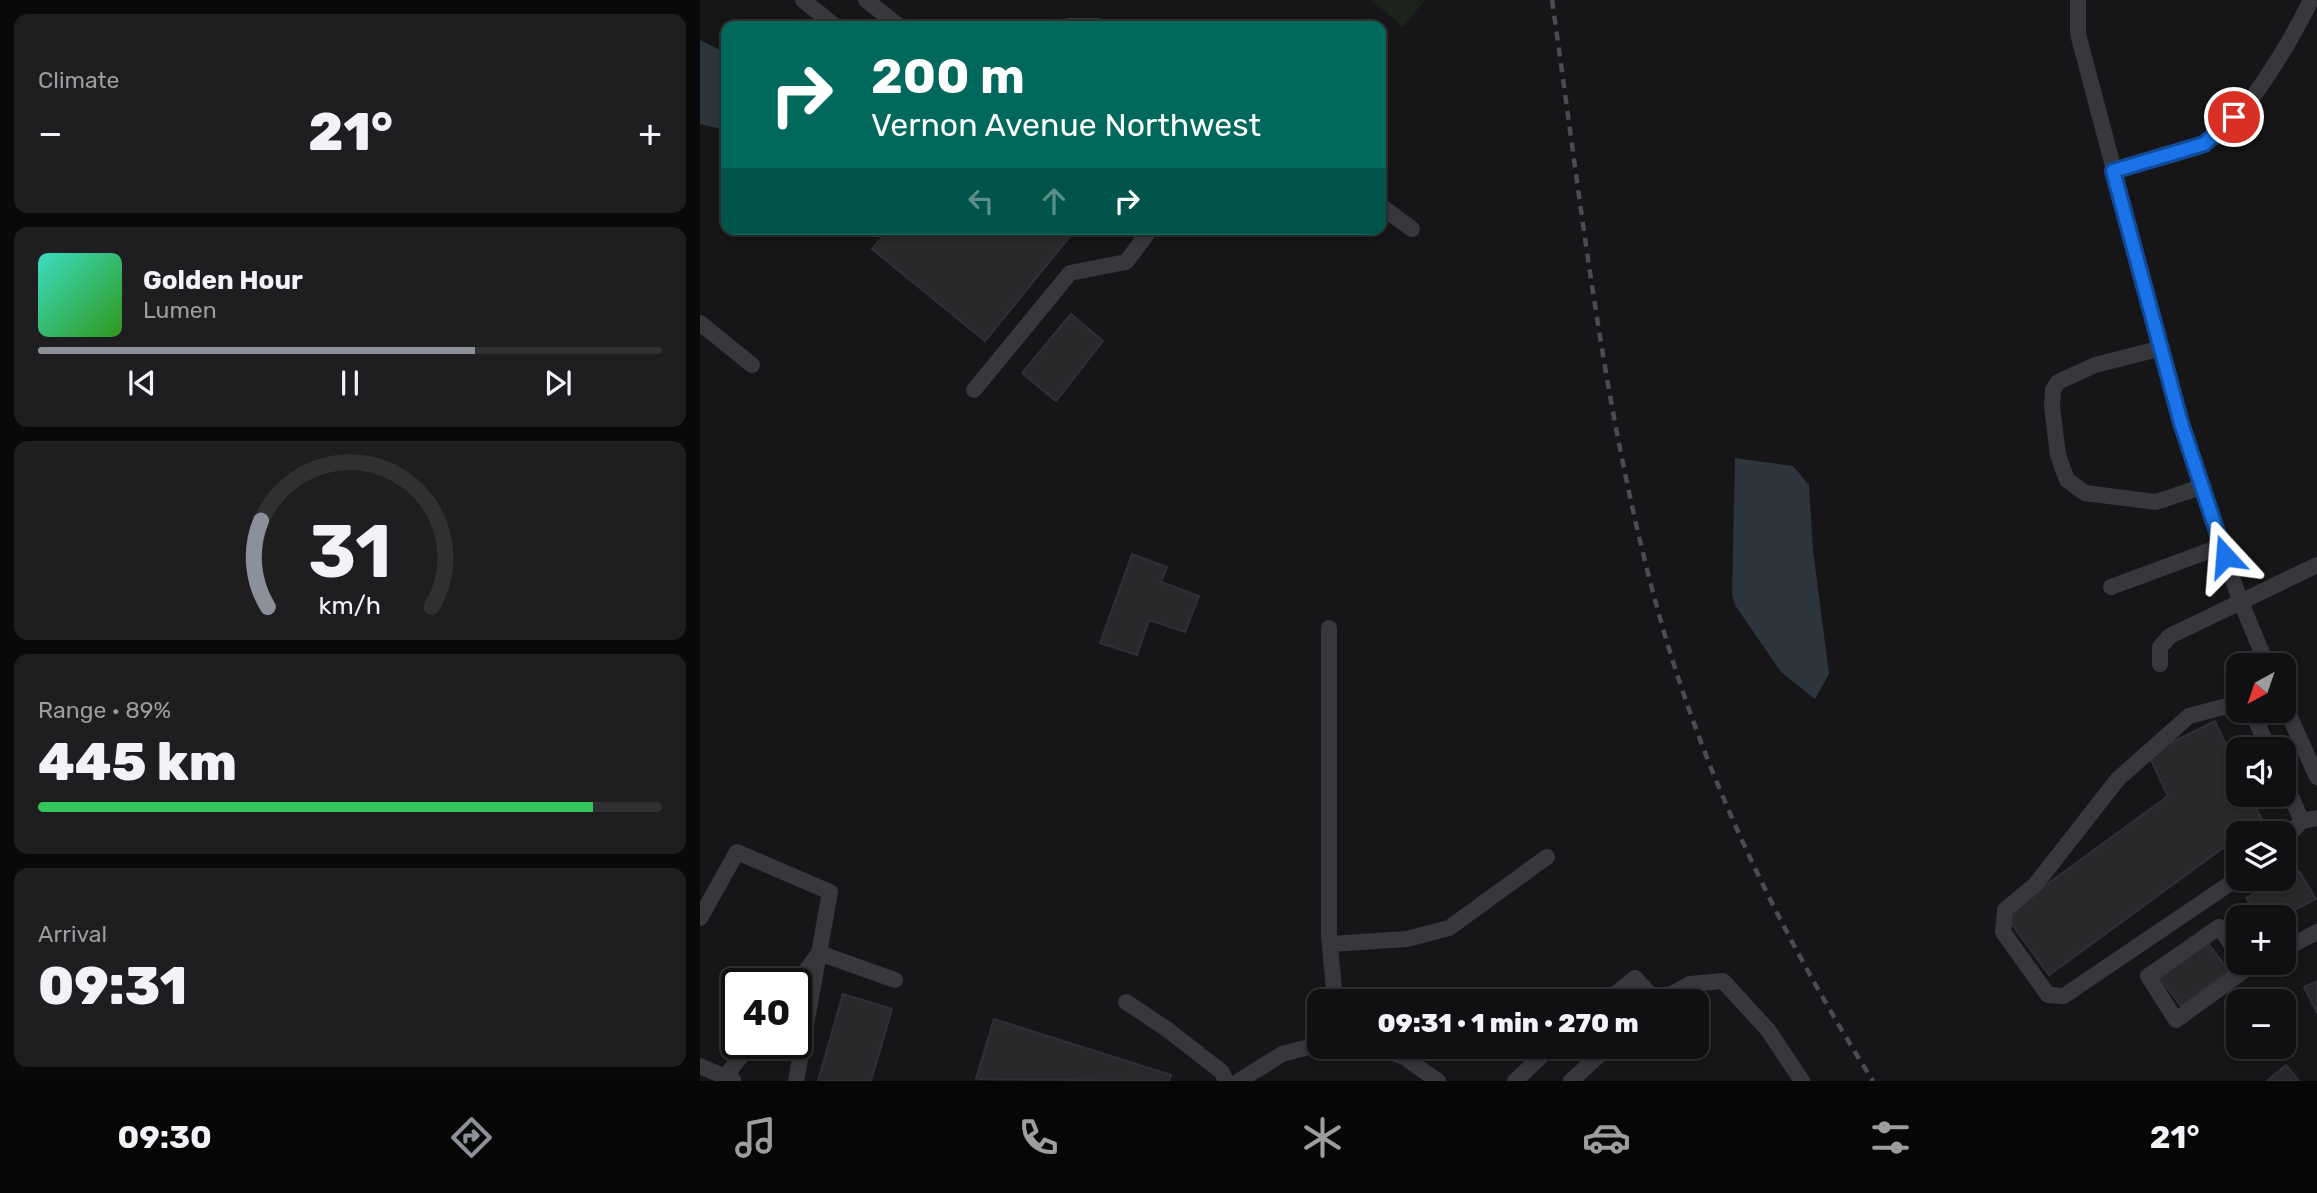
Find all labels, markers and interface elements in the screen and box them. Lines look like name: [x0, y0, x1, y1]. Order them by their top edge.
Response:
text: 200 m: [871, 47, 1025, 105]
icon: right: [756, 49, 847, 140]
text: Climate: [38, 66, 119, 94]
pin: [2204, 87, 2264, 147]
icon: arrive: [2215, 98, 2253, 136]
text: 21°: [308, 101, 393, 163]
text: Vernon Avenue Northwest: [871, 106, 1261, 144]
text: −: [38, 110, 63, 156]
text: +: [638, 110, 662, 156]
icon: left: [962, 182, 1000, 220]
icon: ahead: [1035, 182, 1073, 220]
icon: right: [1108, 182, 1146, 220]
text: Golden Hour: [143, 265, 303, 296]
text: Lumen: [143, 296, 217, 324]
icon: previous: [123, 364, 161, 402]
icon: pause: [331, 364, 369, 402]
icon: next: [539, 364, 577, 402]
text: 31: [308, 509, 392, 595]
position arrow: [2188, 519, 2262, 593]
text: km/h: [319, 590, 381, 619]
north arrow: [2226, 653, 2296, 723]
map controls: [2226, 653, 2296, 1059]
text: Range · 89%: [38, 696, 171, 724]
text: 445 km: [38, 731, 237, 793]
button: sound: [2226, 737, 2296, 807]
button: layers: [2226, 821, 2296, 891]
button: +: [2226, 905, 2296, 975]
text: Arrival: [38, 920, 107, 948]
text: 09:31: [38, 955, 187, 1017]
speed limit sign: 40: [721, 968, 812, 1059]
button: −: [2226, 989, 2296, 1059]
text: 09:31 · 1 min · 270 m: [1377, 1008, 1639, 1039]
icon: directions: [447, 1113, 496, 1162]
icon: music: [731, 1113, 780, 1162]
icon: phone: [1014, 1113, 1063, 1162]
icon: climate: [1298, 1113, 1347, 1162]
icon: car: [1582, 1113, 1631, 1162]
icon: filters: [1866, 1113, 1915, 1162]
text: 09:30: [117, 1118, 212, 1156]
text: 21°: [2150, 1118, 2200, 1156]

